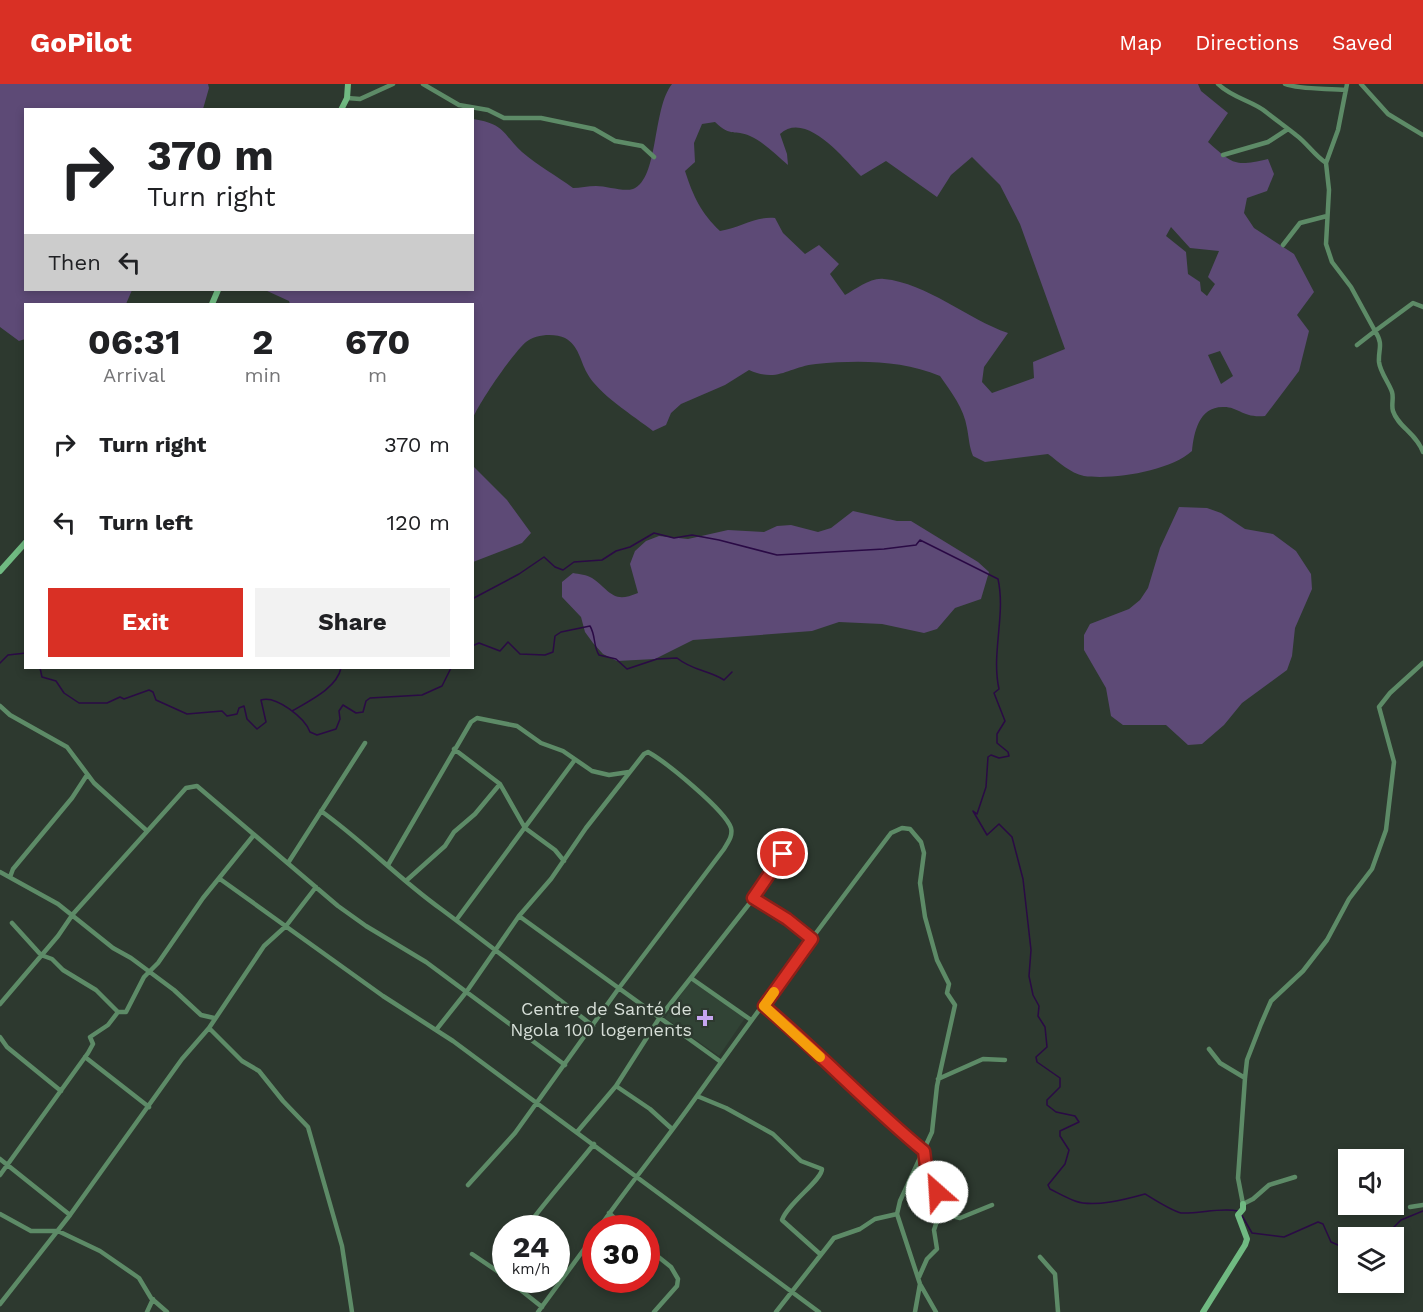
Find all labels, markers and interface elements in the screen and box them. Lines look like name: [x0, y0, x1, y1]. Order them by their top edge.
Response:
text: GoPilot: [30, 26, 132, 59]
text: Map: [1119, 30, 1162, 55]
text: Directions: [1195, 30, 1299, 55]
text: Saved: [1332, 30, 1393, 55]
text: 370 m: [147, 131, 274, 180]
icon: right: [48, 132, 126, 210]
text: Turn right: [147, 181, 276, 213]
icon: left: [113, 246, 146, 279]
text: Then: [48, 250, 101, 275]
text: 06:31: [88, 321, 181, 363]
text: 2: [252, 321, 274, 363]
text: 670: [345, 321, 410, 363]
text: Arrival: [103, 363, 165, 387]
text: min: [244, 363, 281, 387]
text: m: [368, 363, 387, 387]
icon: right: [48, 428, 81, 461]
text: Turn right: [99, 432, 206, 457]
text: 370 m: [384, 432, 450, 457]
icon: left: [48, 506, 81, 539]
text: Turn left: [99, 510, 193, 535]
text: 120 m: [386, 510, 450, 535]
button: Exit: [48, 588, 243, 657]
button: Share: [255, 588, 450, 657]
pin: [757, 828, 808, 879]
icon: arrive: [766, 837, 799, 870]
place label: Centre de Santé de Ngola 100 logements: [510, 998, 692, 1040]
marker: Centre de Santé de Ngola 100 logements: [696, 1009, 714, 1027]
map controls: [1338, 1149, 1404, 1293]
button: sound: [1338, 1149, 1404, 1215]
position arrow: [905, 1160, 969, 1224]
speed limit sign: 30: [582, 1215, 660, 1293]
button: layers: [1338, 1227, 1404, 1293]
text: 24: [513, 1229, 549, 1264]
text: km/h: [512, 1260, 550, 1278]

